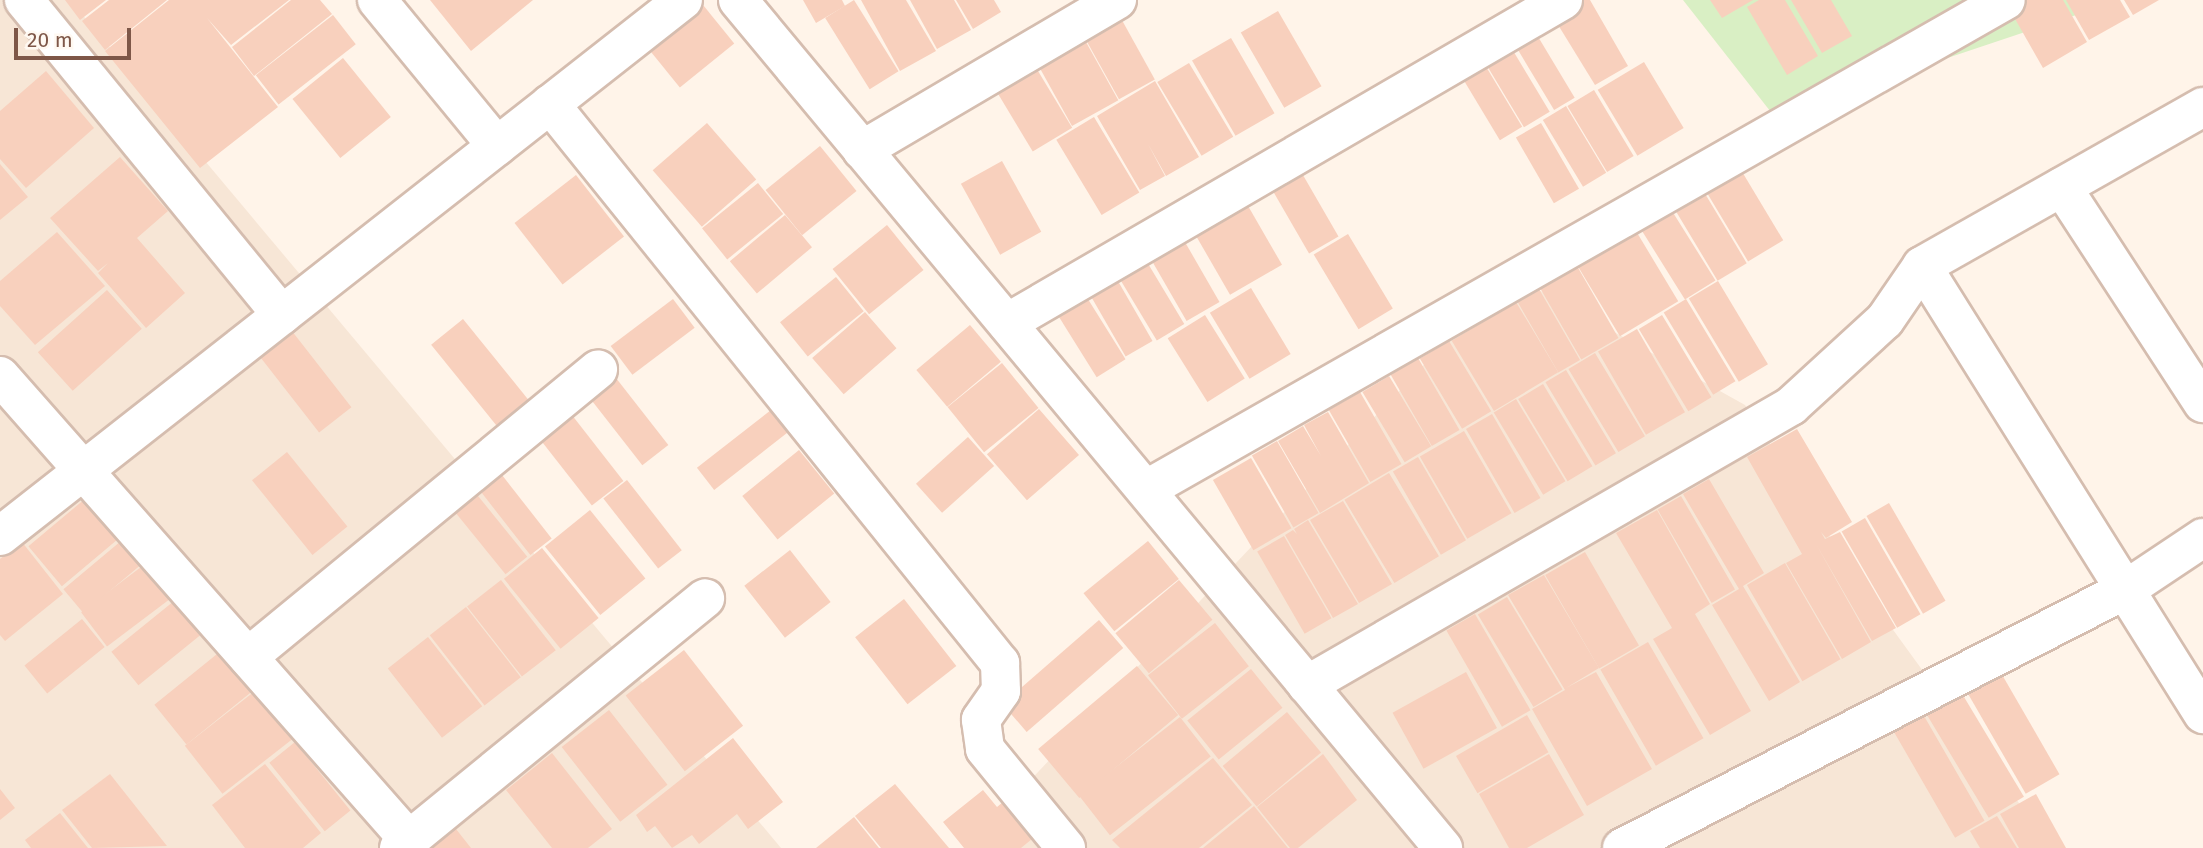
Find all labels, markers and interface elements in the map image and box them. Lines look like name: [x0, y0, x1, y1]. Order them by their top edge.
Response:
scale bar: [18, 14, 135, 58]
text: 20 m: [27, 27, 73, 53]

